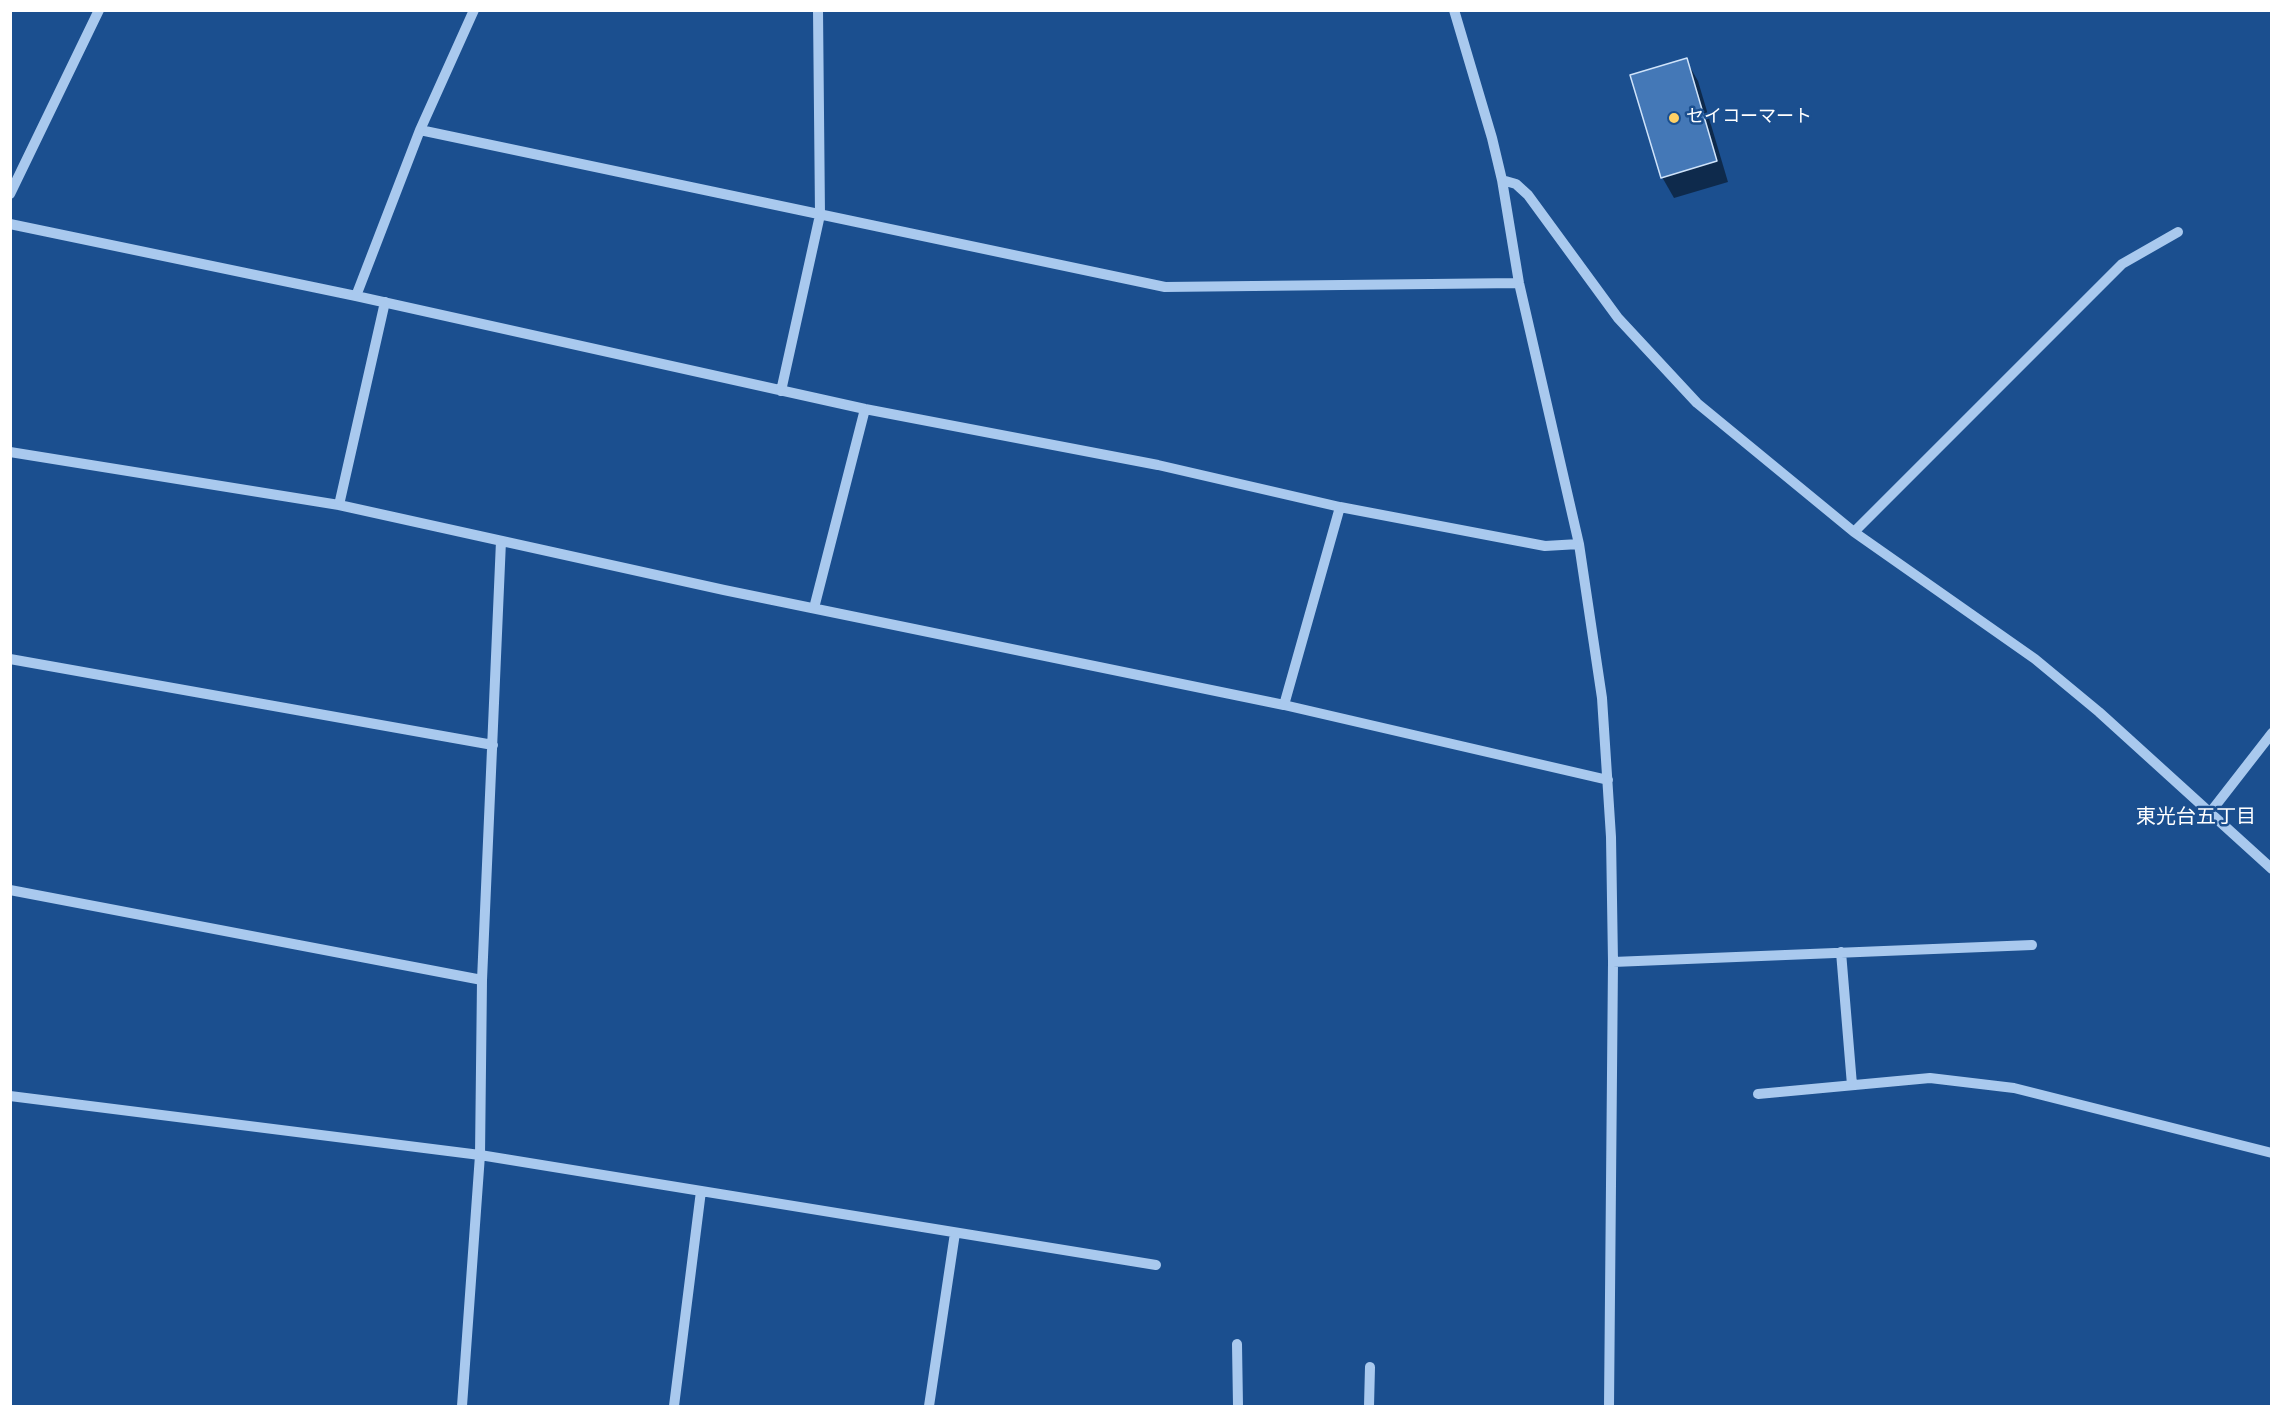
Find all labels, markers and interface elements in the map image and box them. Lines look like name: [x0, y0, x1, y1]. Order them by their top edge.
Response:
place label: セイコーマート: [1686, 107, 1812, 129]
marker: セイコーマート: [1667, 111, 1681, 125]
district label: 東光台五丁目: [2136, 806, 2256, 830]

